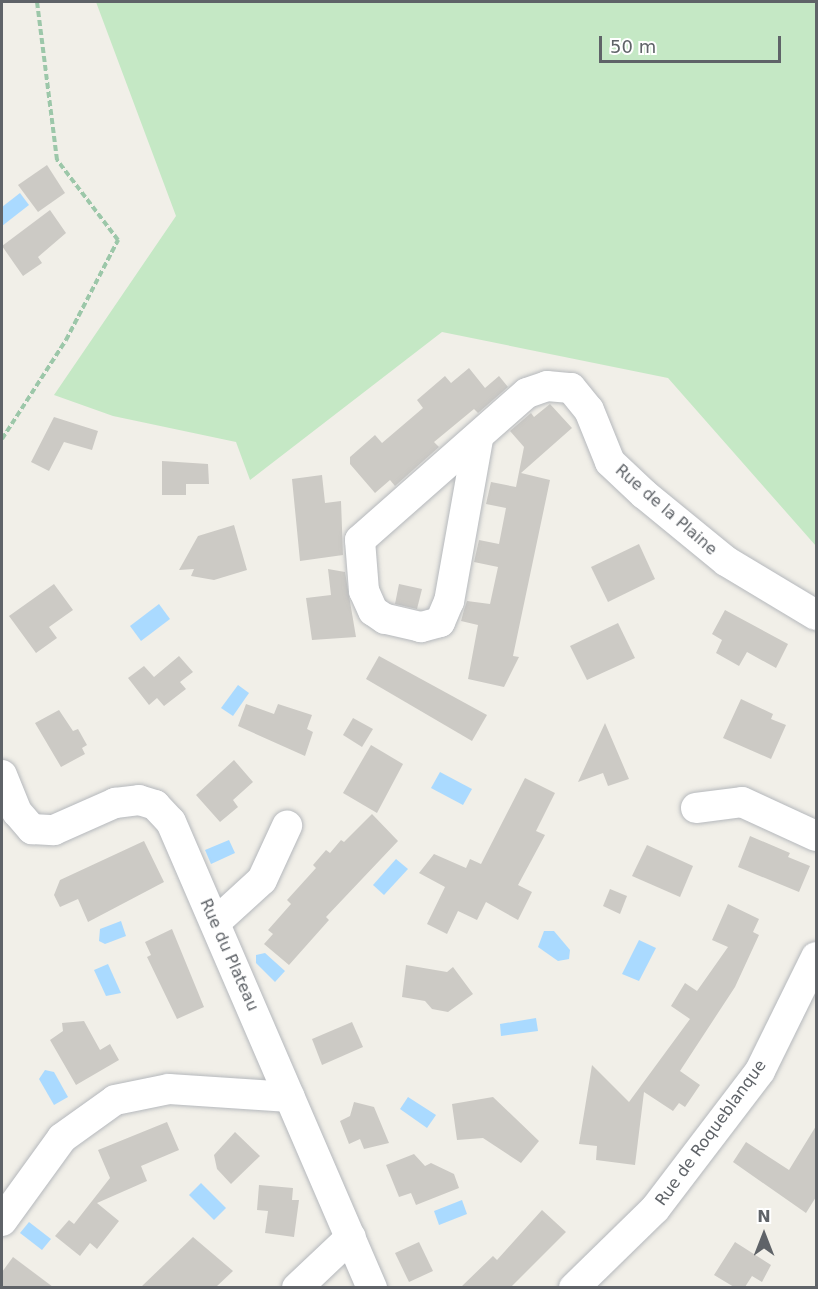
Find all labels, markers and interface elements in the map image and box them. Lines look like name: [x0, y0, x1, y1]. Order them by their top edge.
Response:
scale bar: [602, 24, 784, 62]
text: 50 m: [610, 36, 656, 57]
street label: Rue de la Plaine: [611, 461, 721, 559]
street label: Rue du Plateau: [196, 896, 262, 1014]
street label: Rue de Roqueblanque: [652, 1056, 770, 1210]
north arrow: [734, 1205, 794, 1265]
text: N: [757, 1207, 771, 1226]

